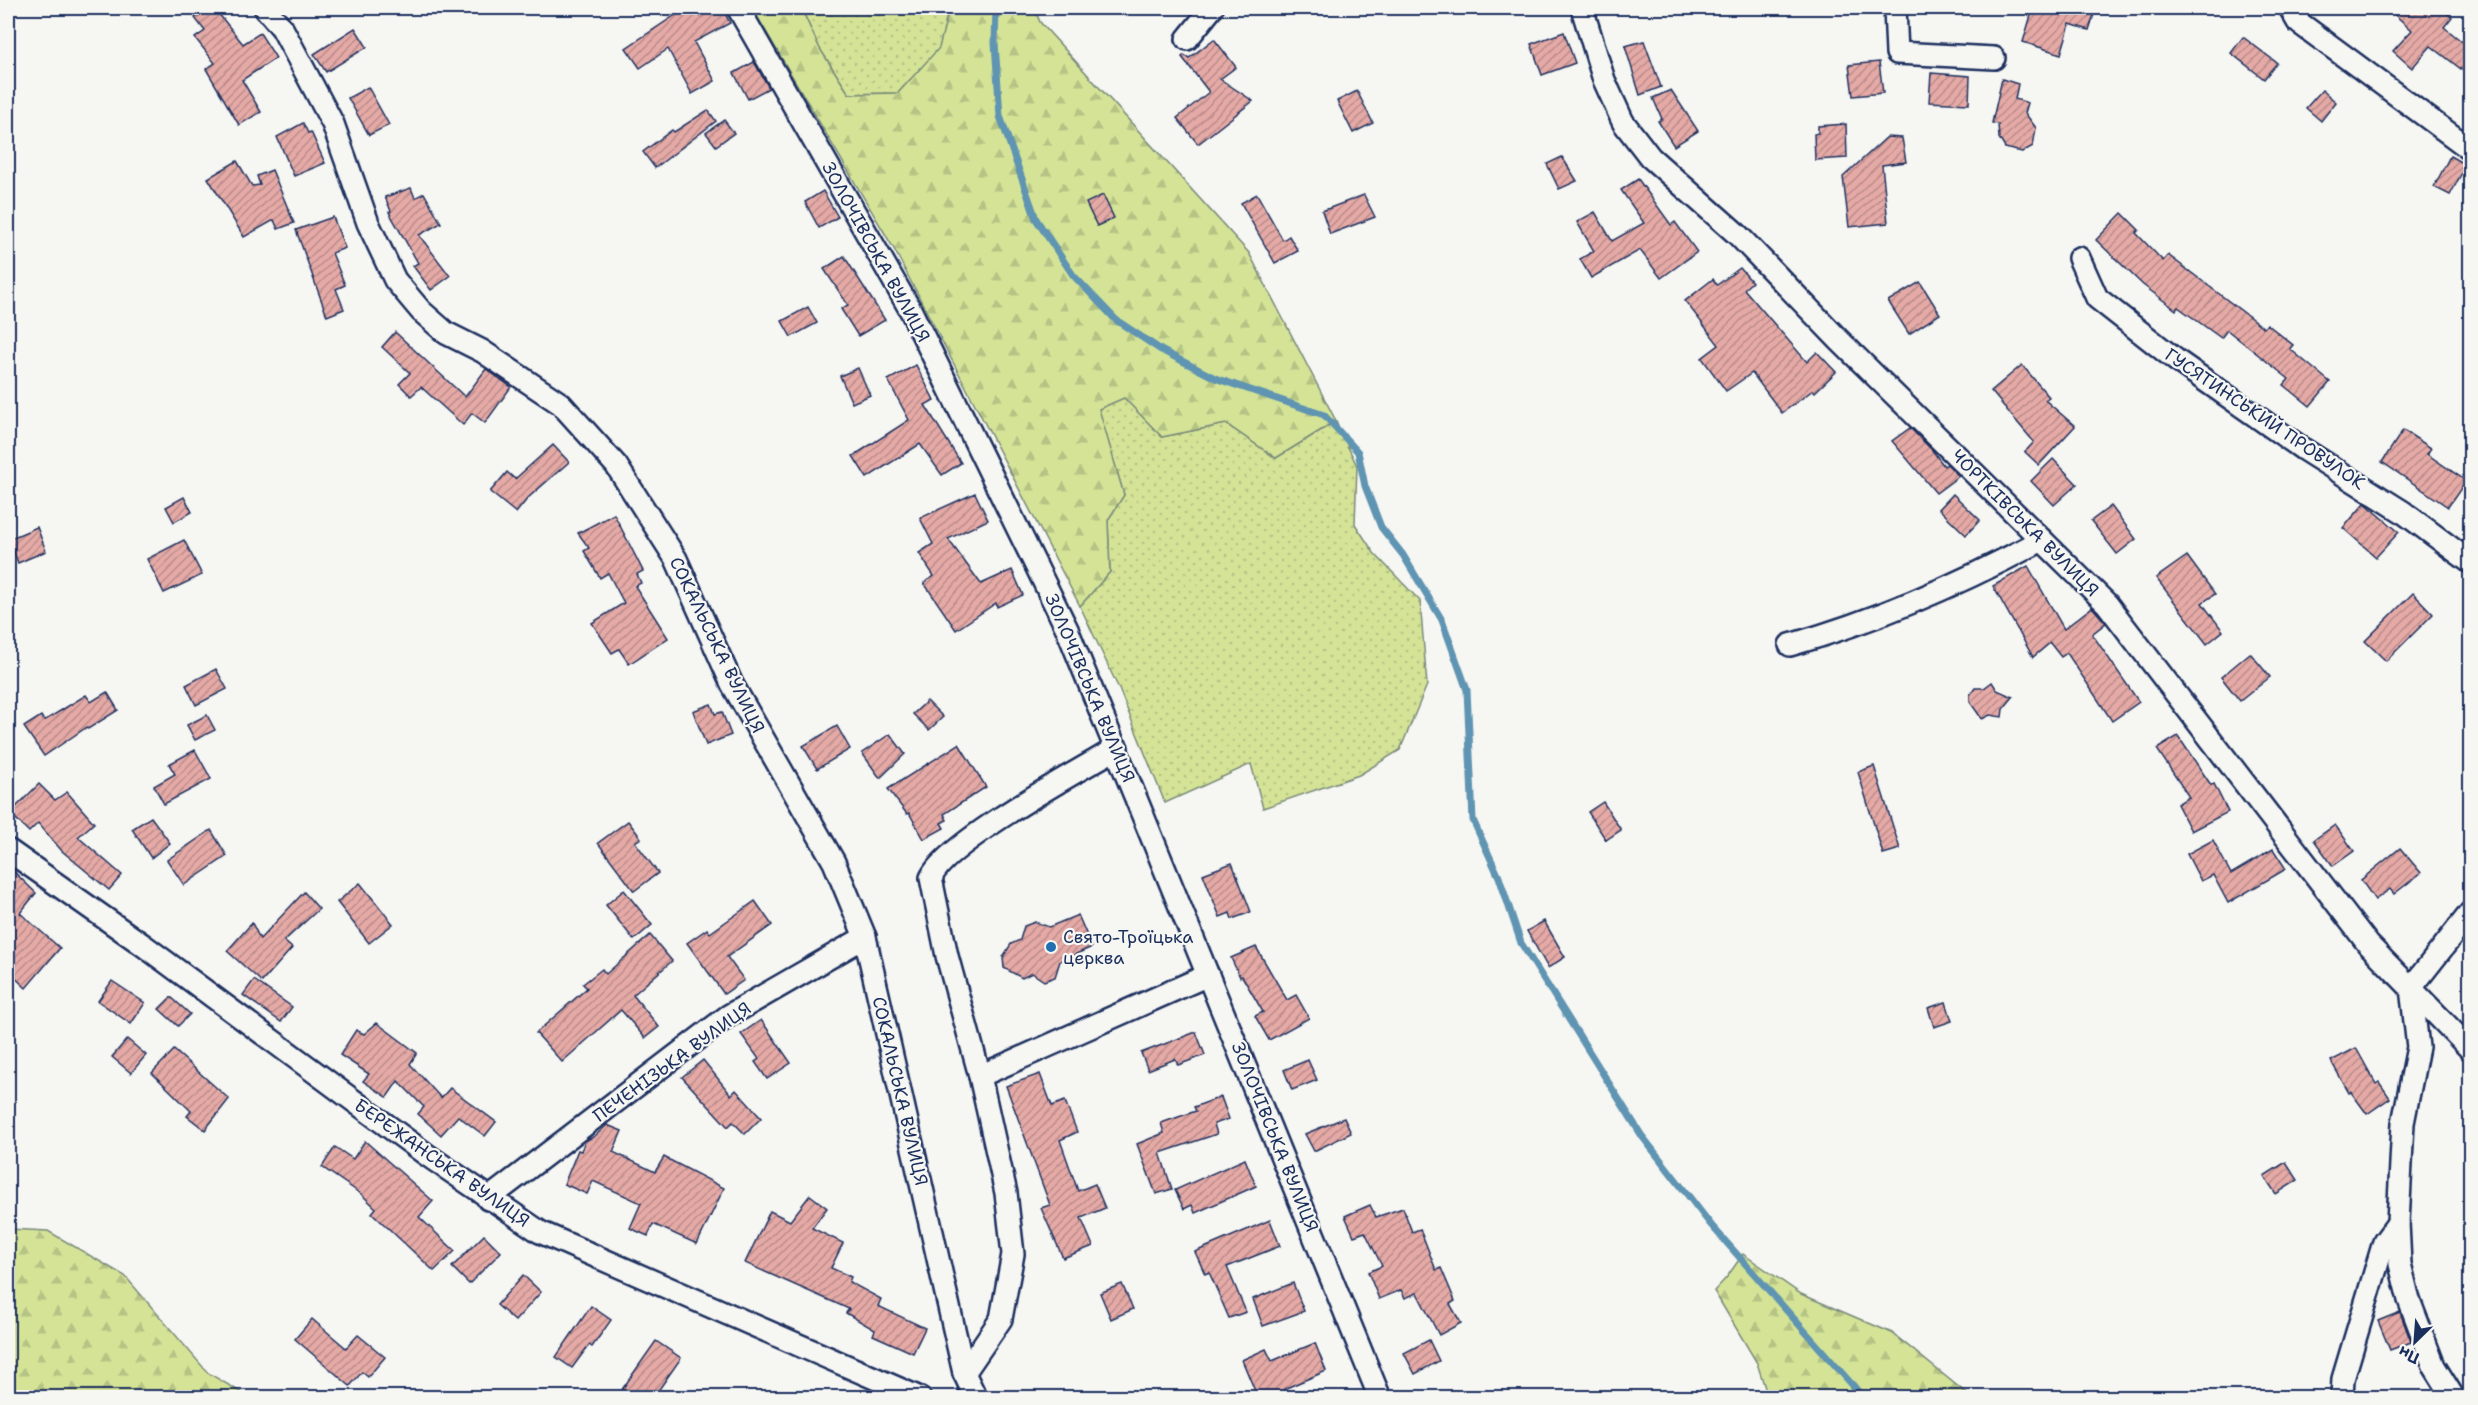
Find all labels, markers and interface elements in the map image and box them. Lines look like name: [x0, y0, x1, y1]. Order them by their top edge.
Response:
street label: ЗОЛОЧІВСЬКА ВУЛИЦЯ: [816, 158, 936, 346]
street label: ГУСЯТИНСЬКИЙ ПРОВУЛОК: [2160, 343, 2370, 495]
street label: ЧОРТКІВСЬКА ВУЛИЦЯ: [1946, 444, 2104, 602]
street label: СОКАЛЬСЬКА ВУЛИЦЯ: [664, 553, 770, 737]
street label: ЗОЛОЧІВСЬКА ВУЛИЦЯ: [1039, 590, 1141, 786]
place label: Свято-Троїцька церква: [1063, 925, 1194, 970]
marker: Свято-Троїцька церква: [1044, 940, 1058, 954]
street label: СОКАЛЬСЬКА ВУЛИЦЯ: [867, 994, 933, 1188]
street label: ПЕЧЕНІЗЬКА ВУЛИЦЯ: [588, 996, 756, 1128]
street label: ЗОЛОЧІВСЬКА ВУЛИЦЯ: [1226, 1039, 1324, 1235]
street label: БЕРЕЖАНСЬКА ВУЛИЦЯ: [350, 1093, 534, 1233]
north arrow: [2385, 1312, 2445, 1372]
text: Пн: [2395, 1341, 2423, 1369]

